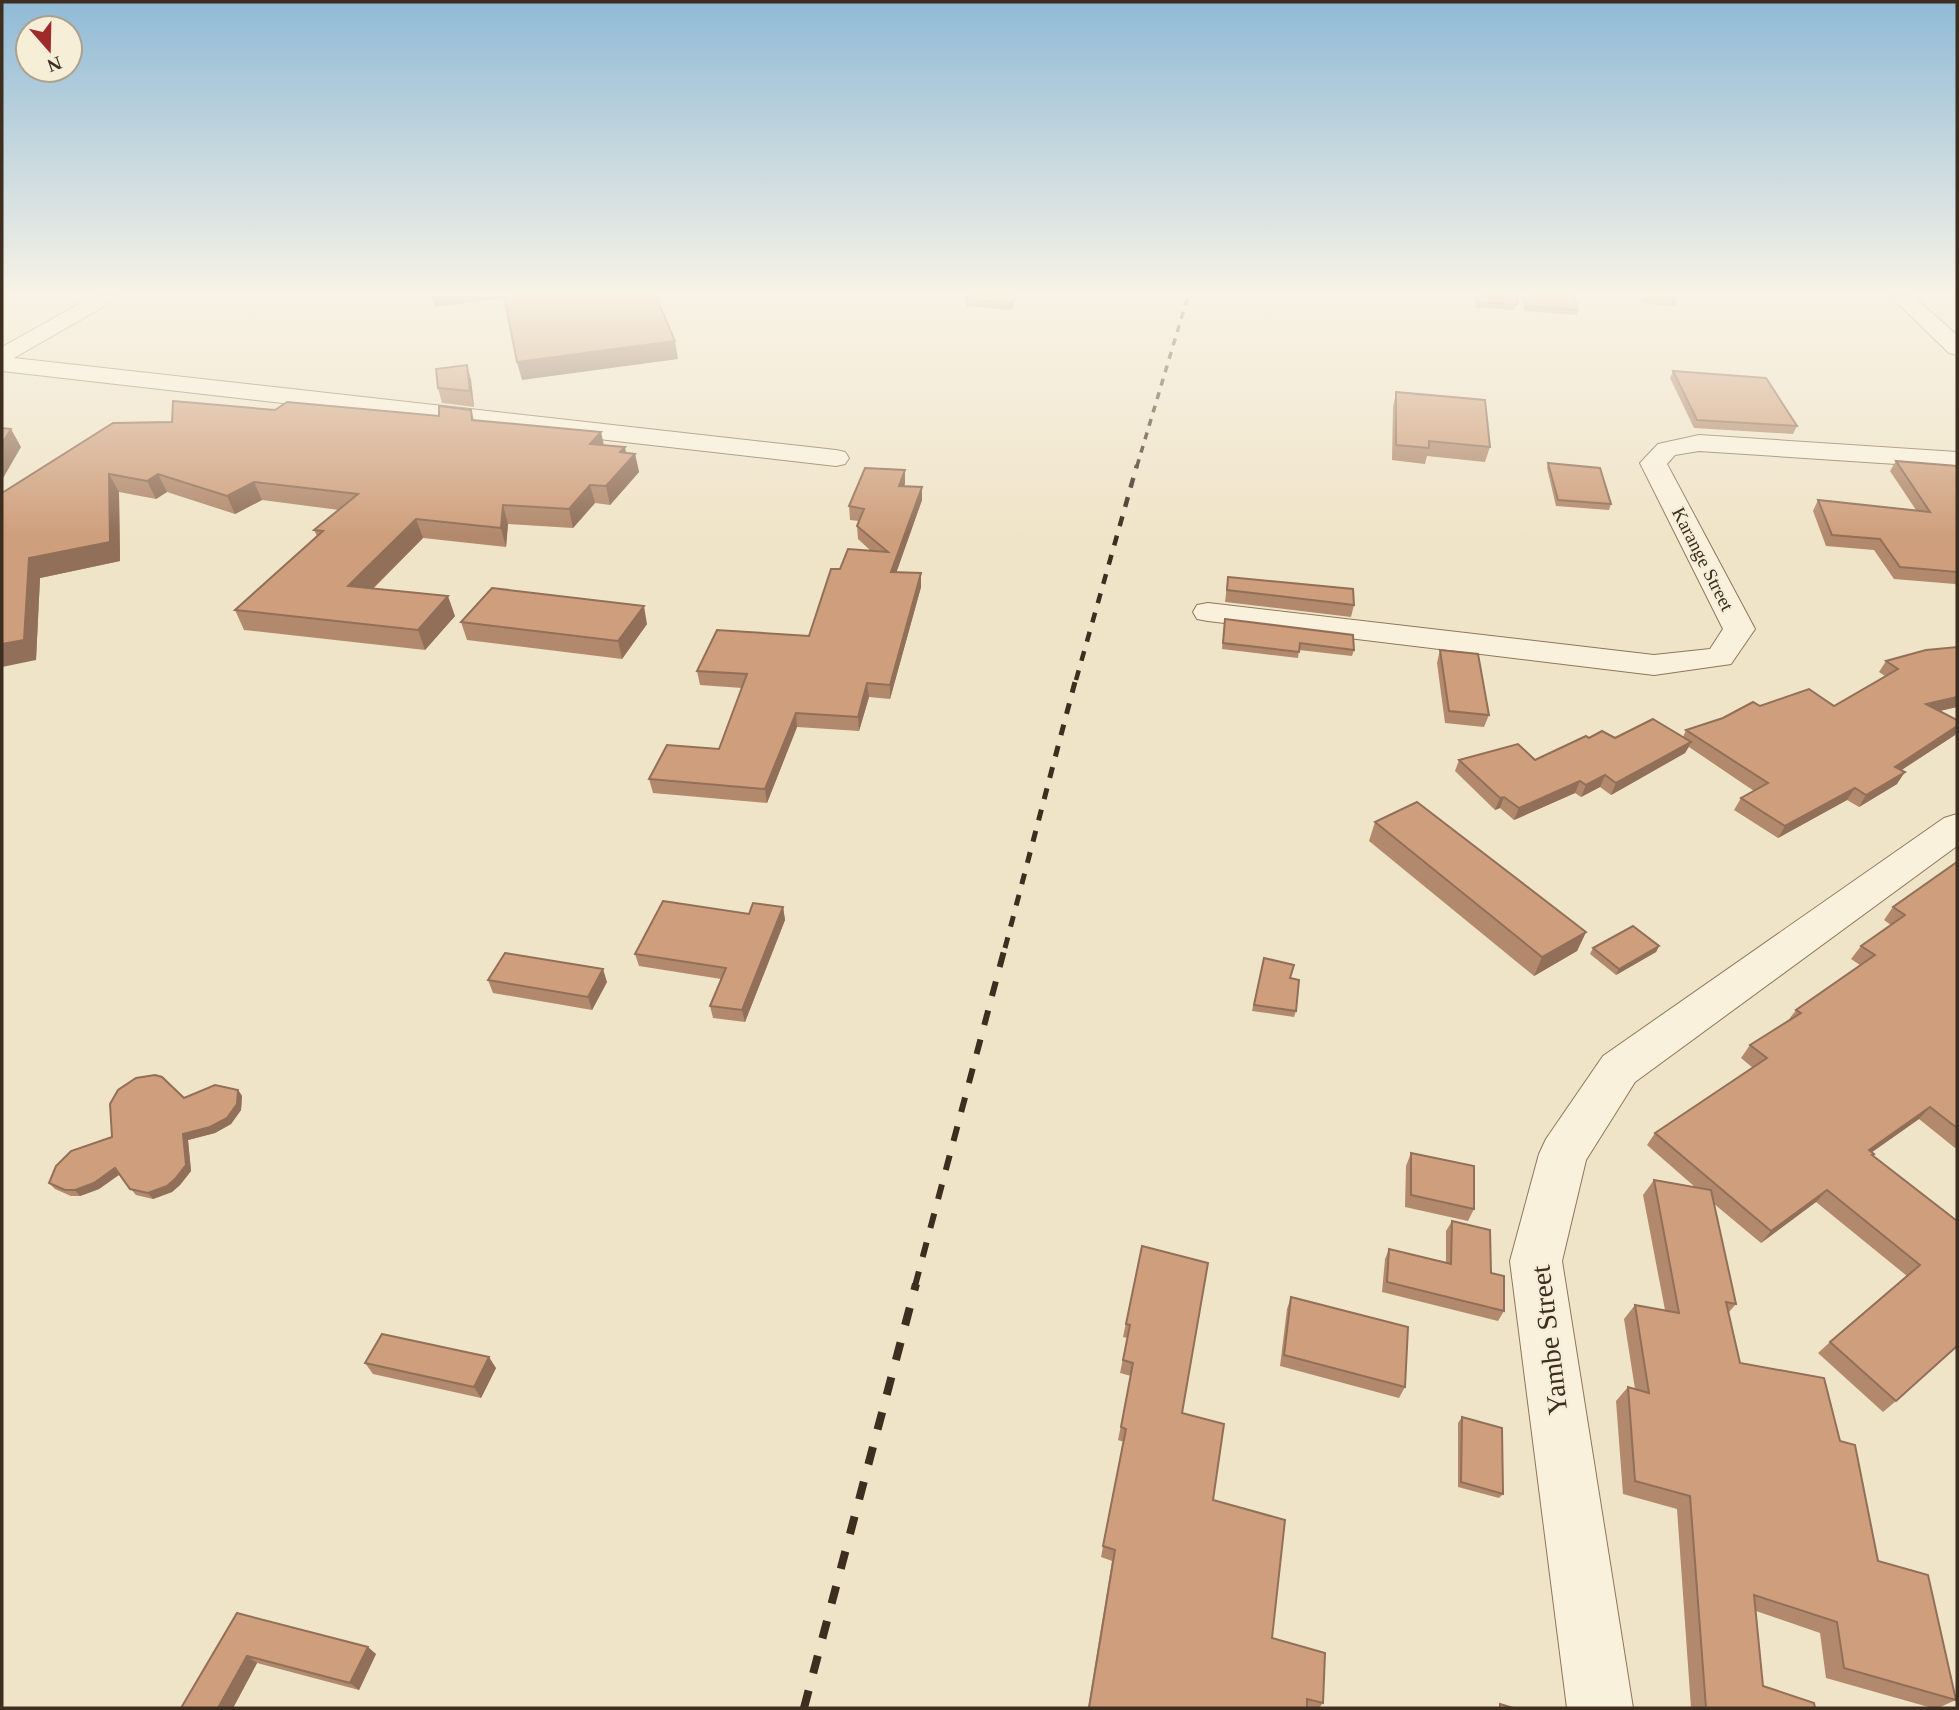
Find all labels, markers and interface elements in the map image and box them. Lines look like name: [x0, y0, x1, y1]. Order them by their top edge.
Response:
north arrow: [14, 14, 84, 84]
text: N: [44, 52, 65, 77]
street label: Karange Street: [1668, 504, 1738, 615]
street label: Yambe Street: [1524, 1263, 1574, 1417]

